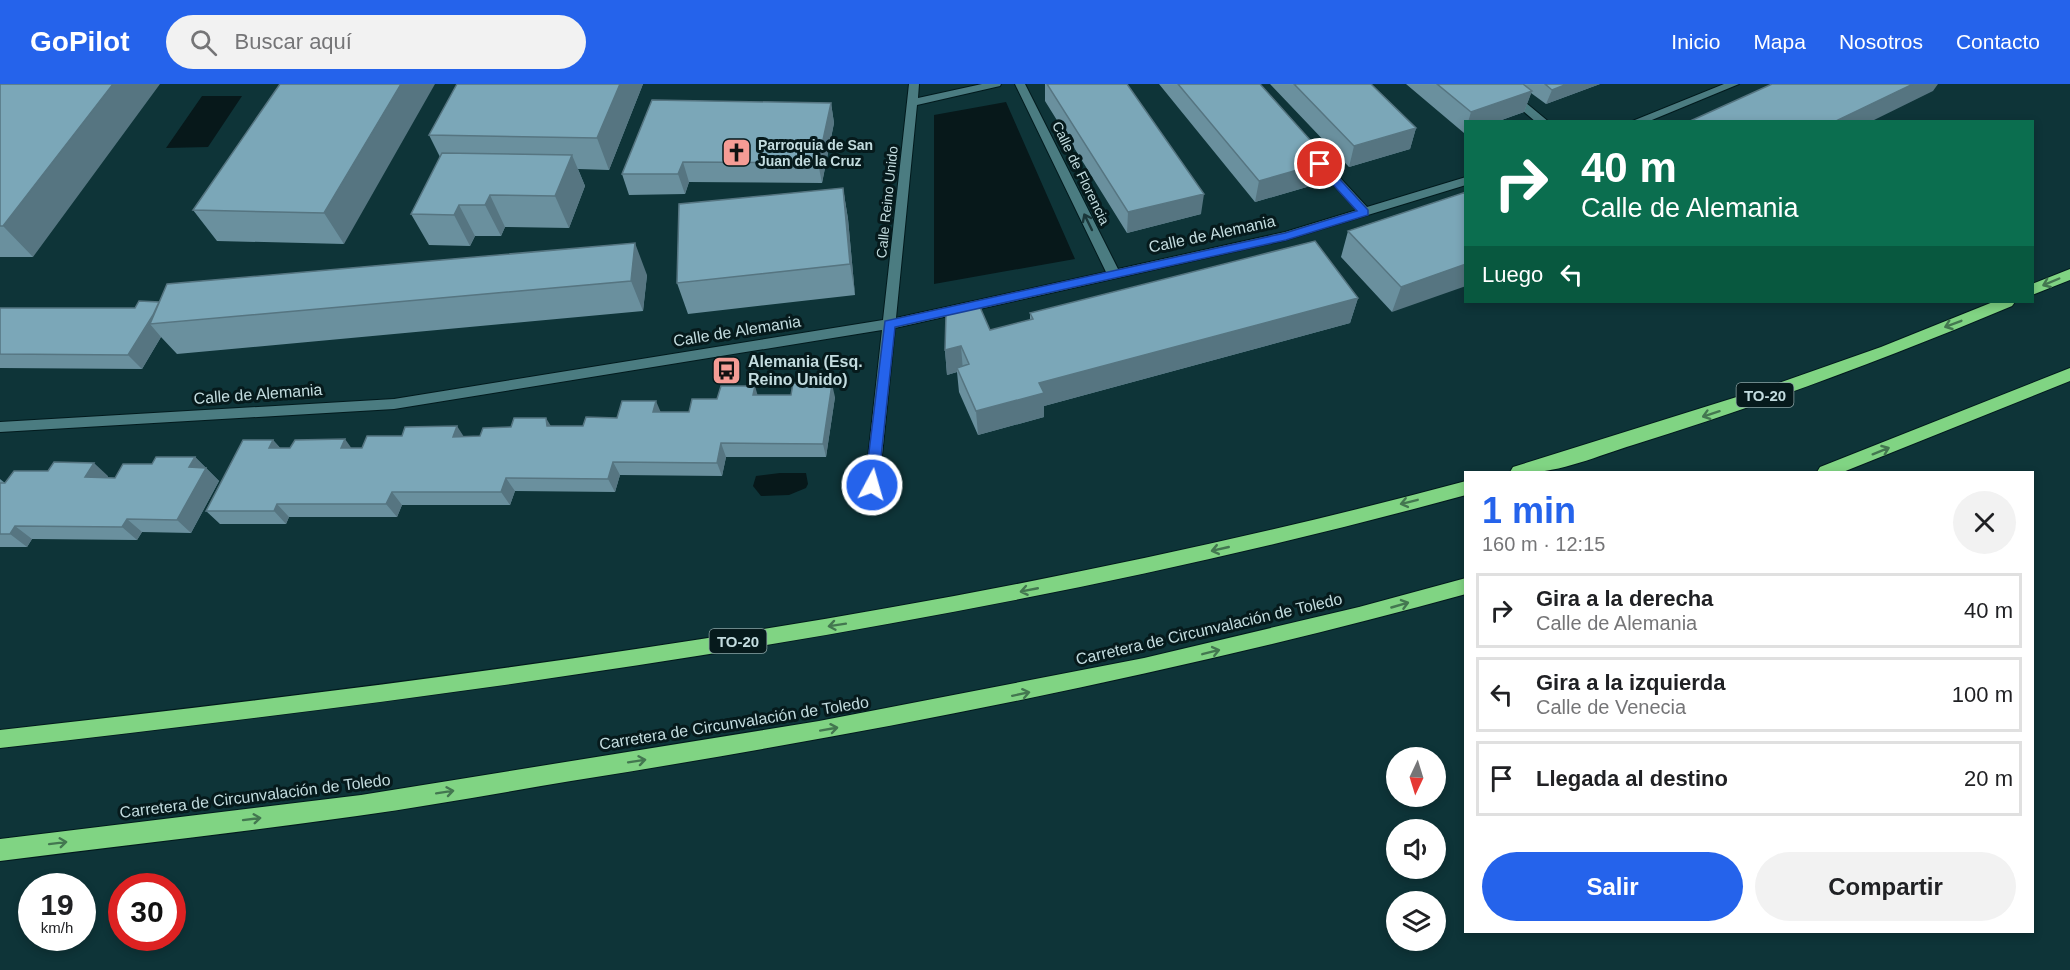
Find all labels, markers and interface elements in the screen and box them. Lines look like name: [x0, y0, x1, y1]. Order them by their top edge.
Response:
search box: [166, 15, 586, 69]
text: GoPilot: [30, 26, 130, 57]
icon: search: [187, 26, 220, 59]
text: Buscar aquí: [235, 29, 352, 54]
text: Inicio: [1671, 30, 1720, 53]
text: Mapa: [1753, 30, 1806, 53]
text: Nosotros: [1839, 30, 1923, 53]
text: Contacto: [1956, 30, 2040, 53]
street label: Calle de Florencia: [1049, 119, 1113, 227]
church icon: Parroquia de San Juan de la Cruz: [721, 137, 753, 169]
place label: Parroquia de San Juan de la Cruz: [758, 137, 873, 169]
pin: [1294, 138, 1345, 189]
icon: right: [1482, 144, 1560, 222]
text: 40 m: [1581, 144, 1677, 191]
street label: Calle Reino Unido: [873, 145, 901, 259]
icon: arrive: [1303, 147, 1336, 180]
text: Calle de Alemania: [1581, 193, 1799, 223]
street label: Calle de Alemania: [1147, 212, 1277, 256]
one-way arrow: [1082, 213, 1094, 231]
icon: left: [1555, 258, 1588, 291]
text: Luego: [1482, 262, 1543, 287]
one-way arrow: [2043, 277, 2061, 288]
street label: Calle de Alemania: [672, 313, 802, 349]
one-way arrow: [1944, 319, 1962, 330]
place label: Alemania (Esq. Reino Unido): [748, 353, 863, 388]
bus stop icon: Alemania (Esq. Reino Unido): [711, 354, 743, 386]
street label: Calle de Alemania: [193, 381, 323, 407]
road number: TO-20: [1736, 383, 1794, 407]
one-way arrow: [1702, 409, 1721, 420]
one-way arrow: [1871, 445, 1889, 456]
position arrow: [840, 453, 904, 517]
text: 1 min: [1482, 490, 1576, 531]
button: close: [1953, 491, 2016, 554]
one-way arrow: [1400, 497, 1419, 509]
text: 160 m · 12:15: [1482, 533, 1605, 555]
one-way arrow: [1210, 544, 1229, 556]
one-way arrow: [1020, 585, 1039, 596]
text: Gira a la derecha: [1536, 586, 1713, 611]
street label: Carretera de Circunvalación de Toledo: [1074, 590, 1344, 668]
icon: right: [1485, 594, 1518, 627]
one-way arrow: [1390, 598, 1409, 610]
text: 40 m: [1964, 598, 2013, 623]
text: Calle de Alemania: [1536, 612, 1697, 634]
one-way arrow: [828, 619, 847, 630]
road number: TO-20: [710, 629, 766, 653]
one-way arrow: [1201, 646, 1220, 658]
text: Gira a la izquierda: [1536, 670, 1726, 695]
icon: left: [1485, 678, 1518, 711]
text: 100 m: [1952, 682, 2013, 707]
one-way arrow: [1010, 688, 1030, 699]
street label: Carretera de Circunvalación de Toledo: [598, 693, 870, 753]
text: Calle de Venecia: [1536, 696, 1686, 718]
one-way arrow: [819, 724, 838, 735]
north arrow: [1386, 747, 1446, 807]
map controls: [1386, 747, 1446, 951]
one-way arrow: [627, 755, 647, 766]
icon: arrive: [1485, 762, 1518, 795]
text: Llegada al destino: [1536, 766, 1728, 791]
text: 20 m: [1964, 766, 2013, 791]
street label: Carretera de Circunvalación de Toledo: [119, 771, 391, 821]
one-way arrow: [434, 786, 454, 797]
one-way arrow: [241, 813, 261, 824]
button: sound: [1386, 819, 1446, 879]
one-way arrow: [48, 837, 68, 848]
button: Salir: [1482, 852, 1743, 921]
button: Compartir: [1755, 852, 2016, 921]
speed limit sign: 30: [108, 873, 186, 951]
text: 19: [40, 888, 74, 921]
button: layers: [1386, 891, 1446, 951]
text: km/h: [41, 919, 73, 936]

